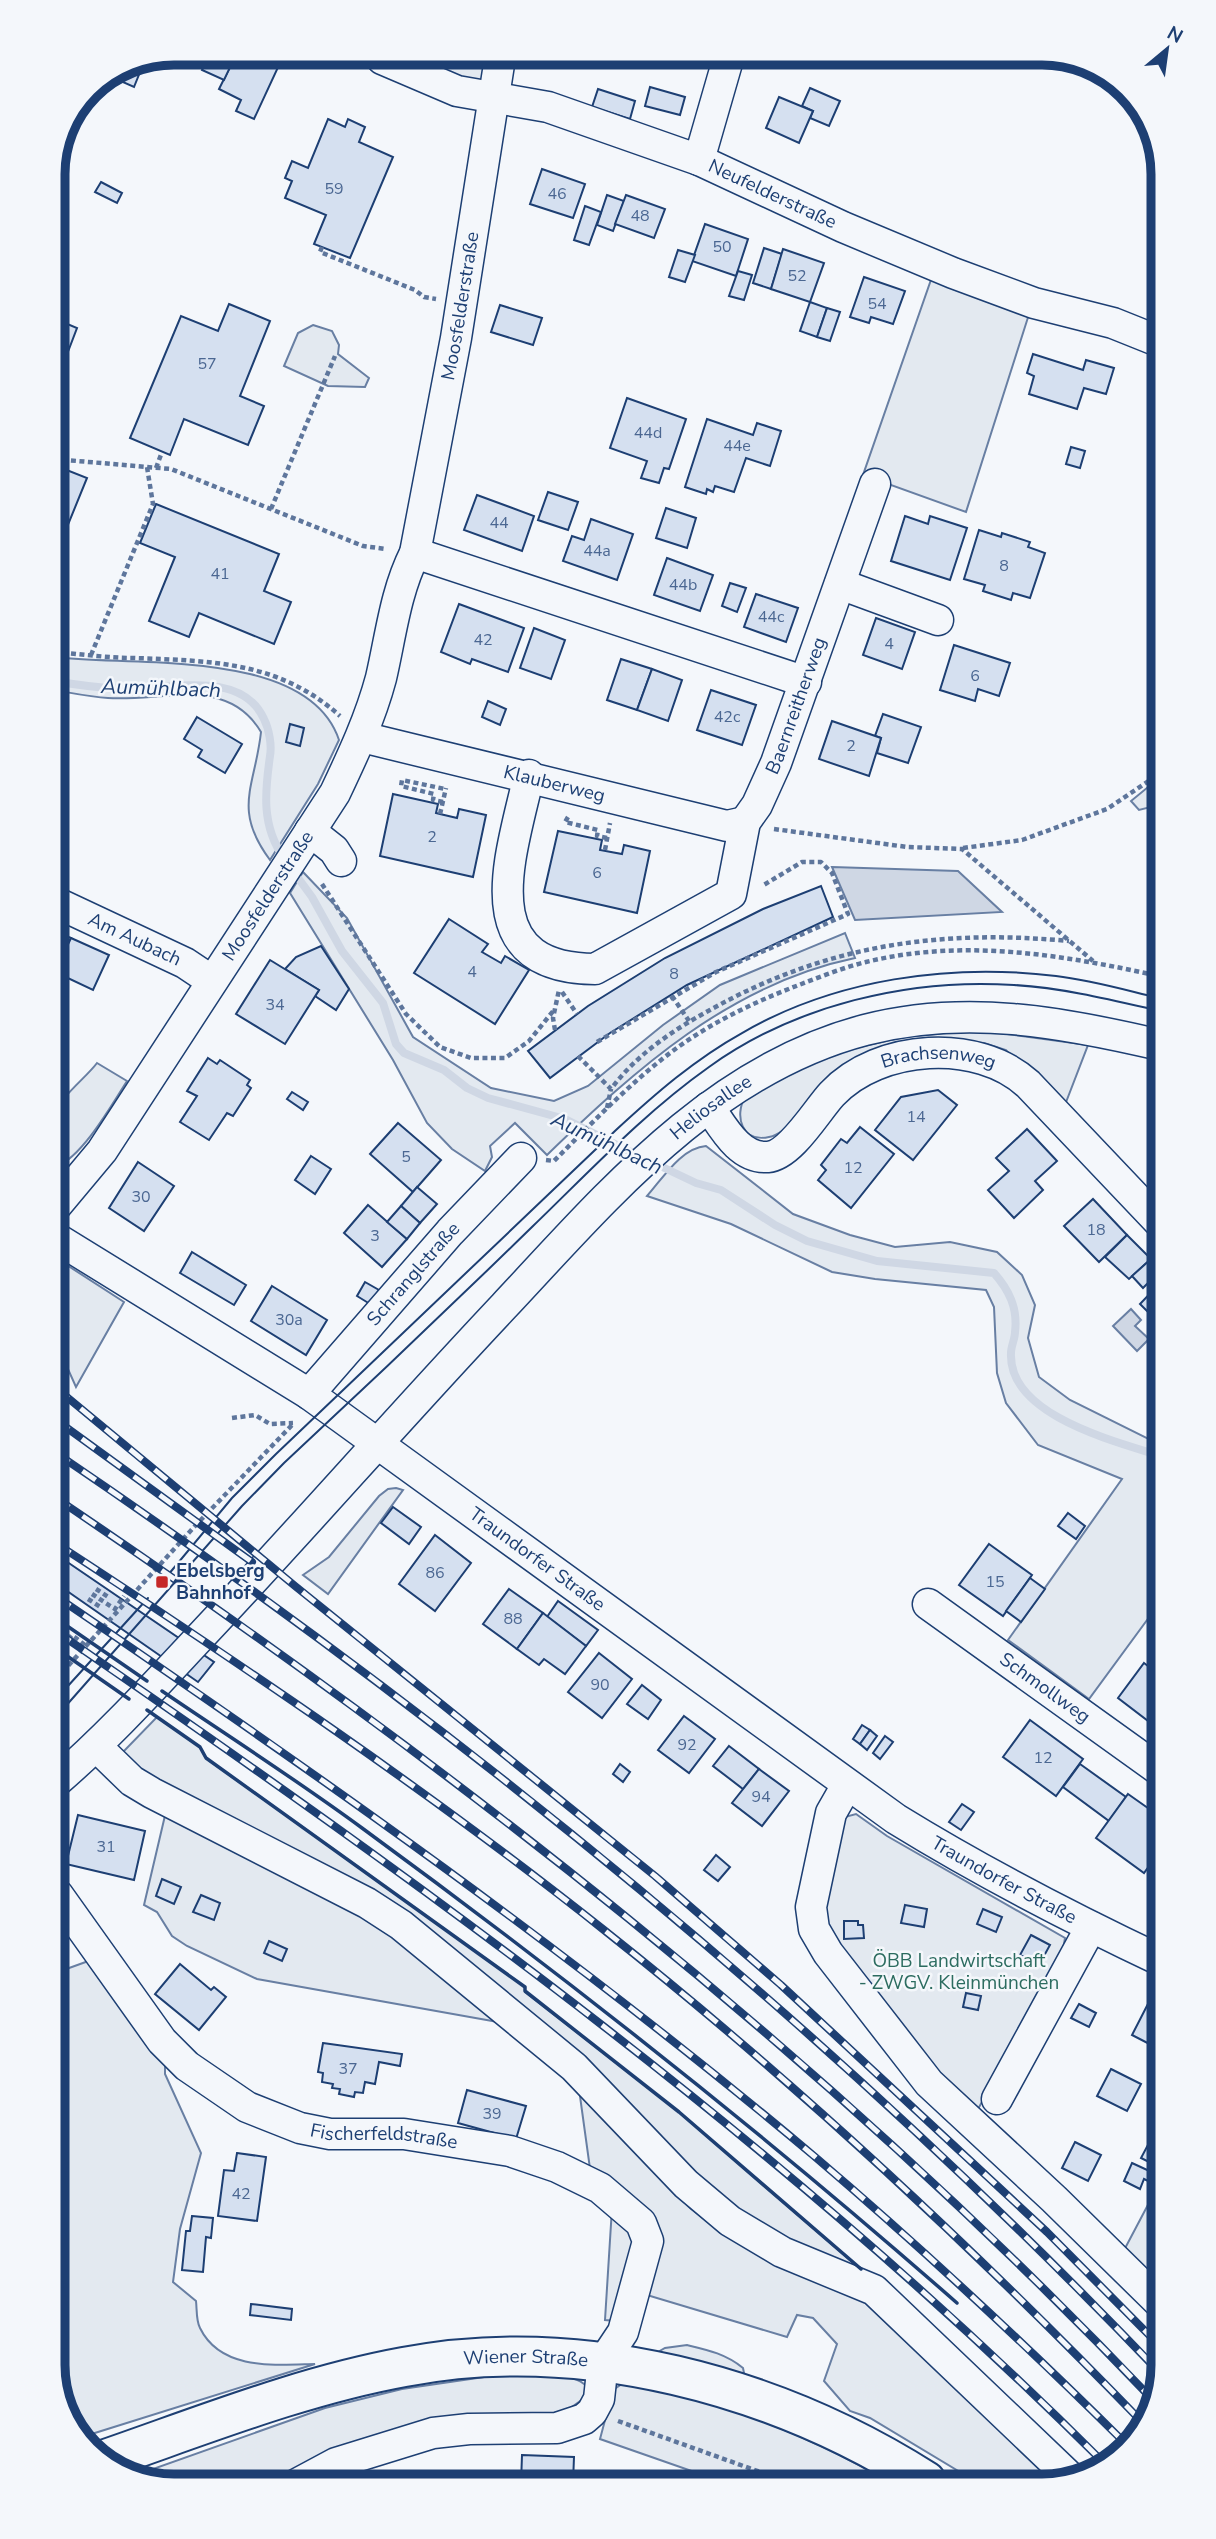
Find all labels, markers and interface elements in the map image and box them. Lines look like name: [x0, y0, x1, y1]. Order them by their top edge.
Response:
north arrow: [1132, 14, 1202, 84]
text: N: [1162, 20, 1187, 50]
street label: Neufelderstraße: [704, 153, 841, 235]
house number: 59: [324, 178, 344, 200]
house number: 46: [547, 183, 567, 205]
house number: 48: [630, 205, 650, 227]
street label: Moosfelderstraße: [435, 230, 486, 383]
house number: 50: [712, 236, 732, 258]
house number: 52: [787, 265, 807, 287]
house number: 54: [867, 293, 887, 315]
house number: 57: [197, 353, 217, 375]
house number: 44d: [634, 422, 662, 444]
house number: 44e: [723, 435, 751, 457]
house number: 44: [489, 512, 509, 534]
house number: 44a: [583, 540, 611, 562]
house number: 8: [999, 555, 1009, 577]
house number: 41: [210, 563, 230, 585]
house number: 44b: [669, 574, 697, 596]
house number: 44c: [758, 606, 785, 628]
house number: 42: [473, 629, 493, 651]
house number: 4: [884, 633, 894, 655]
street label: Baernreitherweg: [760, 634, 833, 779]
house number: 6: [970, 665, 980, 687]
water label: Aumühlbach: [100, 672, 221, 704]
house number: 42c: [714, 706, 741, 728]
house number: 2: [846, 735, 856, 757]
street label: Klauberweg: [501, 759, 608, 809]
street label: Moosfelderstraße: [216, 826, 320, 966]
house number: 2: [427, 826, 437, 848]
house number: 6: [592, 862, 602, 884]
street label: Am Aubach: [84, 906, 186, 972]
house number: 4: [467, 961, 477, 983]
house number: 8: [669, 963, 679, 985]
house number: 34: [265, 994, 285, 1016]
street label: Brachsenweg: [877, 1040, 1000, 1076]
street label: Heliosallee: [664, 1068, 757, 1146]
water label: Aumühlbach: [546, 1105, 667, 1181]
house number: 14: [906, 1106, 926, 1128]
house number: 5: [401, 1146, 411, 1168]
house number: 12: [843, 1157, 863, 1179]
house number: 30: [131, 1186, 151, 1208]
street label: Schranglstraße: [361, 1216, 466, 1332]
house number: 18: [1086, 1219, 1106, 1241]
house number: 3: [370, 1225, 380, 1247]
house number: 30a: [275, 1309, 303, 1331]
street label: Traundorfer Straße: [464, 1501, 610, 1617]
place label: Ebelsberg Bahnhof: [176, 1558, 265, 1606]
house number: 86: [425, 1562, 445, 1584]
house number: 15: [985, 1571, 1005, 1593]
marker: Ebelsberg Bahnhof: [154, 1574, 170, 1590]
house number: 88: [503, 1608, 523, 1630]
street label: Schmollweg: [994, 1646, 1096, 1730]
house number: 90: [590, 1674, 610, 1696]
house number: 92: [677, 1734, 697, 1756]
house number: 12: [1033, 1747, 1053, 1769]
house number: 94: [751, 1786, 771, 1808]
street label: Traundorfer Straße: [926, 1830, 1081, 1930]
house number: 31: [96, 1836, 116, 1858]
park label: ÖBB Landwirtschaft - ZWGV. Kleinmünchen: [859, 1948, 1059, 1996]
house number: 37: [338, 2058, 358, 2080]
house number: 39: [482, 2103, 502, 2125]
street label: Fischerfeldstraße: [308, 2117, 460, 2155]
house number: 42: [231, 2183, 251, 2205]
street label: Wiener Straße: [462, 2344, 589, 2373]

